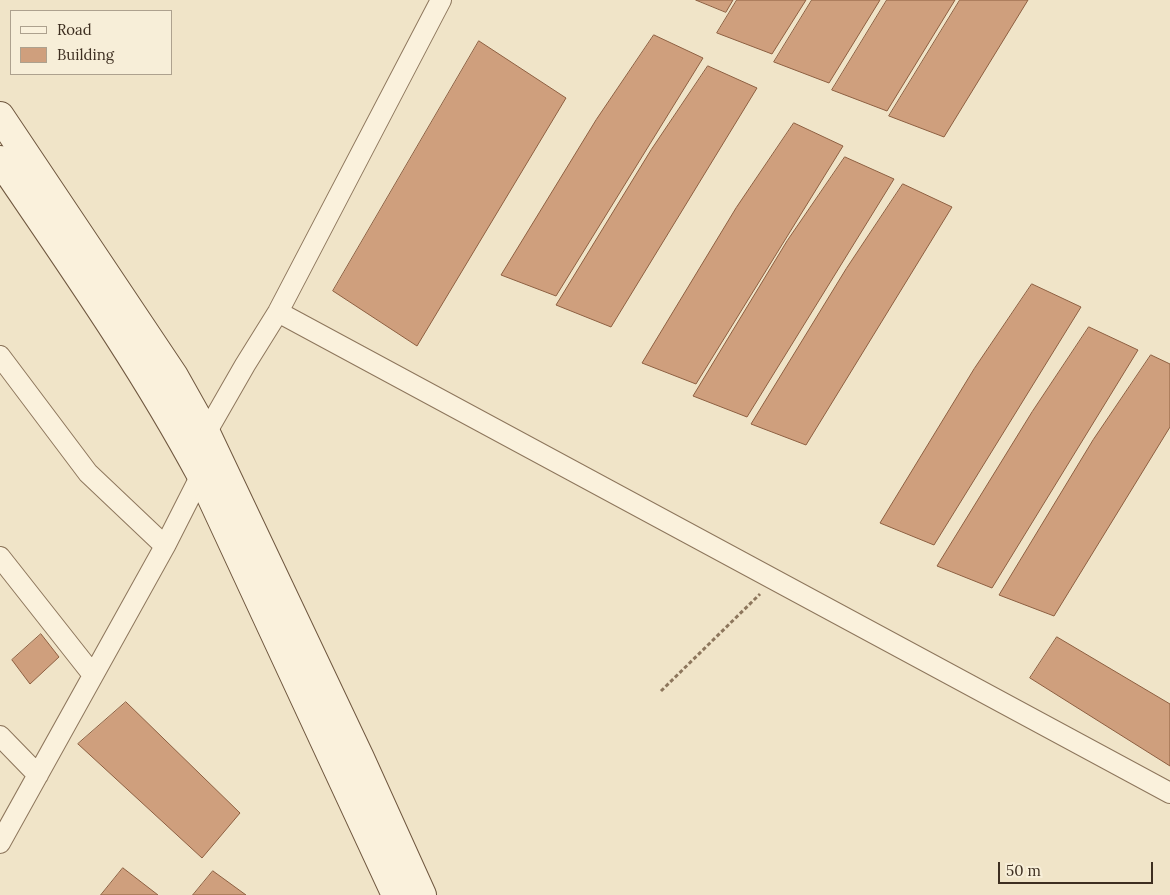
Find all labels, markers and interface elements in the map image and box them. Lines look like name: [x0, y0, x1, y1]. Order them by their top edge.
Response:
legend: [10, 10, 172, 75]
text: Road: [57, 20, 92, 39]
text: Building: [57, 45, 114, 64]
scale bar: [1000, 852, 1155, 884]
text: 50 m: [1006, 861, 1041, 880]

